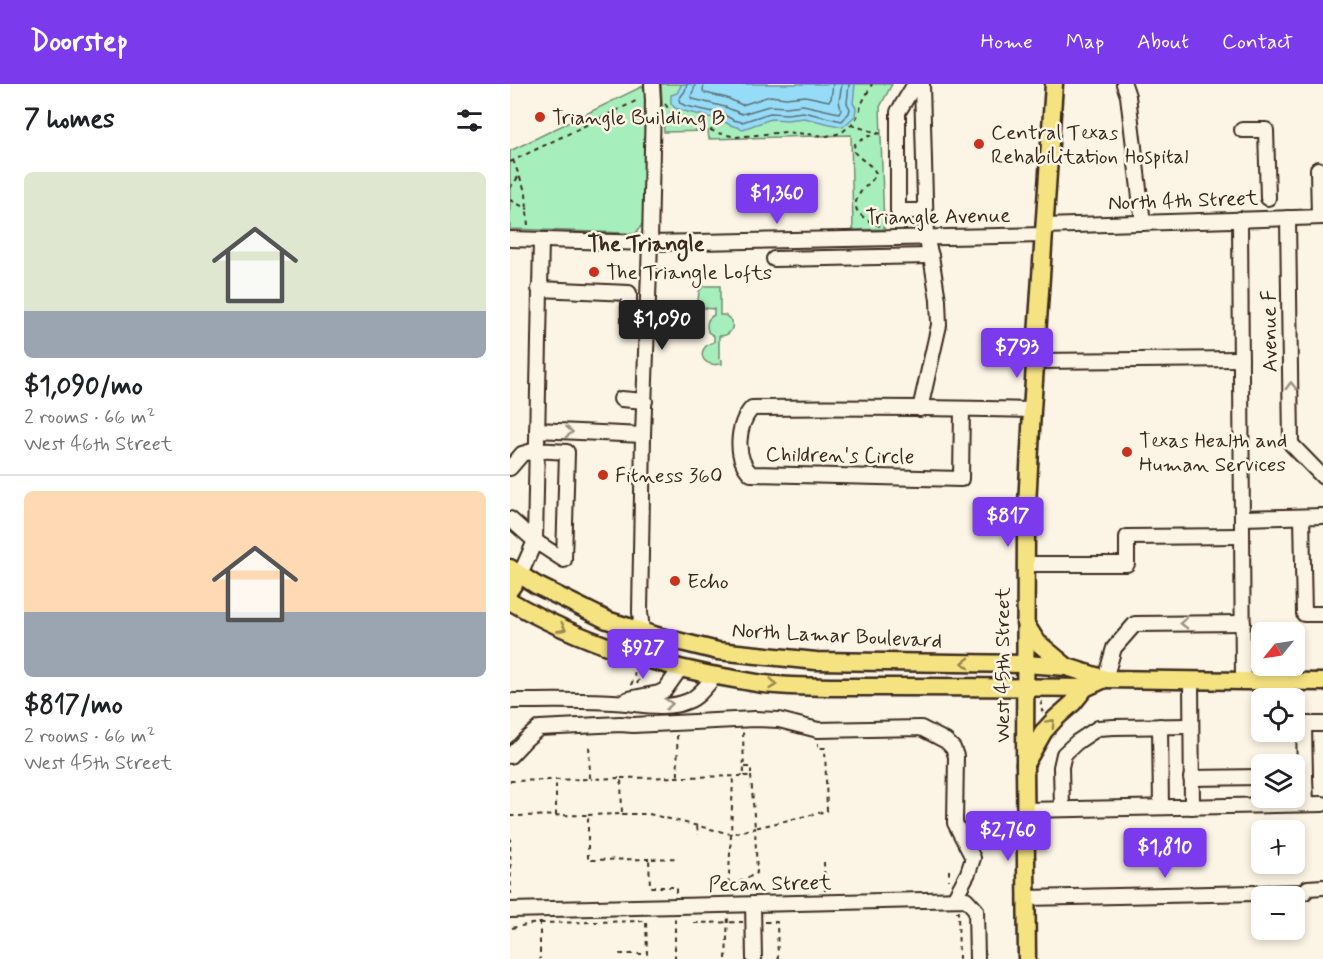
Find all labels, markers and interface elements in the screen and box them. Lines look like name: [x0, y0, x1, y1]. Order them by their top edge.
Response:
text: Doorstep: [30, 24, 128, 61]
text: Home: [981, 28, 1033, 56]
text: Map: [1066, 28, 1104, 56]
text: About: [1137, 28, 1189, 56]
text: Contact: [1222, 28, 1293, 56]
text: 7 homes: [24, 103, 115, 137]
icon: filters: [453, 104, 486, 137]
place label: Triangle Building B: [552, 104, 725, 132]
marker: Triangle Building B: [533, 110, 547, 124]
place label: Central Texas Rehabilitation Hospital: [991, 119, 1188, 171]
marker: Central Texas Rehabilitation Hospital: [972, 137, 986, 151]
pin: $1,360: [728, 174, 826, 225]
text: $1,360: [750, 180, 804, 207]
street label: North 4th Street: [1108, 184, 1259, 218]
street label: Triangle Avenue: [865, 202, 1011, 232]
icon: home: [201, 211, 309, 319]
district label: The Triangle: [587, 231, 705, 262]
place label: The Triangle Lofts: [606, 259, 772, 288]
marker: The Triangle Lofts: [587, 265, 601, 279]
street label: Avenue F: [1255, 289, 1285, 373]
pin: $1,090: [613, 300, 711, 351]
text: $1,090: [633, 306, 691, 333]
pin: $793: [981, 328, 1053, 379]
text: $793: [995, 334, 1039, 361]
text: $1,090/mo: [24, 370, 143, 404]
one-way arrow: [1284, 381, 1297, 390]
text: 2 rooms · 66 m²: [24, 404, 155, 431]
one-way arrow: [564, 425, 573, 438]
place label: Texas Health and Human Services: [1139, 427, 1287, 479]
text: West 46th Street: [24, 431, 173, 458]
street label: Children's Circle: [765, 441, 915, 471]
marker: Texas Health and Human Services: [1120, 445, 1134, 459]
place label: Fitness 360: [615, 462, 723, 490]
marker: Fitness 360: [596, 468, 610, 482]
pin: $817: [972, 497, 1044, 548]
text: $817: [987, 503, 1029, 530]
icon: home: [201, 530, 309, 638]
place label: Echo: [687, 568, 729, 596]
marker: Echo: [668, 574, 682, 588]
street label: West 45th Street: [989, 587, 1017, 743]
street label: North Lamar Boulevard: [731, 617, 943, 655]
one-way arrow: [1180, 617, 1189, 629]
one-way arrow: [555, 620, 566, 632]
north arrow: [1251, 622, 1305, 676]
map controls: [1251, 622, 1305, 940]
pin: $927: [607, 629, 679, 680]
text: $927: [621, 635, 665, 662]
one-way arrow: [962, 657, 971, 670]
one-way arrow: [768, 678, 777, 690]
button: locate: [1251, 688, 1305, 742]
text: $817/mo: [24, 689, 123, 723]
one-way arrow: [665, 698, 674, 711]
one-way arrow: [1044, 720, 1055, 730]
text: 2 rooms · 66 m²: [24, 723, 155, 750]
text: West 45th Street: [24, 750, 172, 777]
button: layers: [1251, 754, 1305, 808]
pin: $2,760: [959, 811, 1057, 862]
text: $2,760: [980, 817, 1036, 844]
button: +: [1251, 820, 1305, 874]
pin: $1,810: [1116, 828, 1214, 879]
text: $1,810: [1138, 834, 1192, 861]
street label: Pecan Street: [708, 869, 832, 899]
button: −: [1251, 886, 1305, 940]

